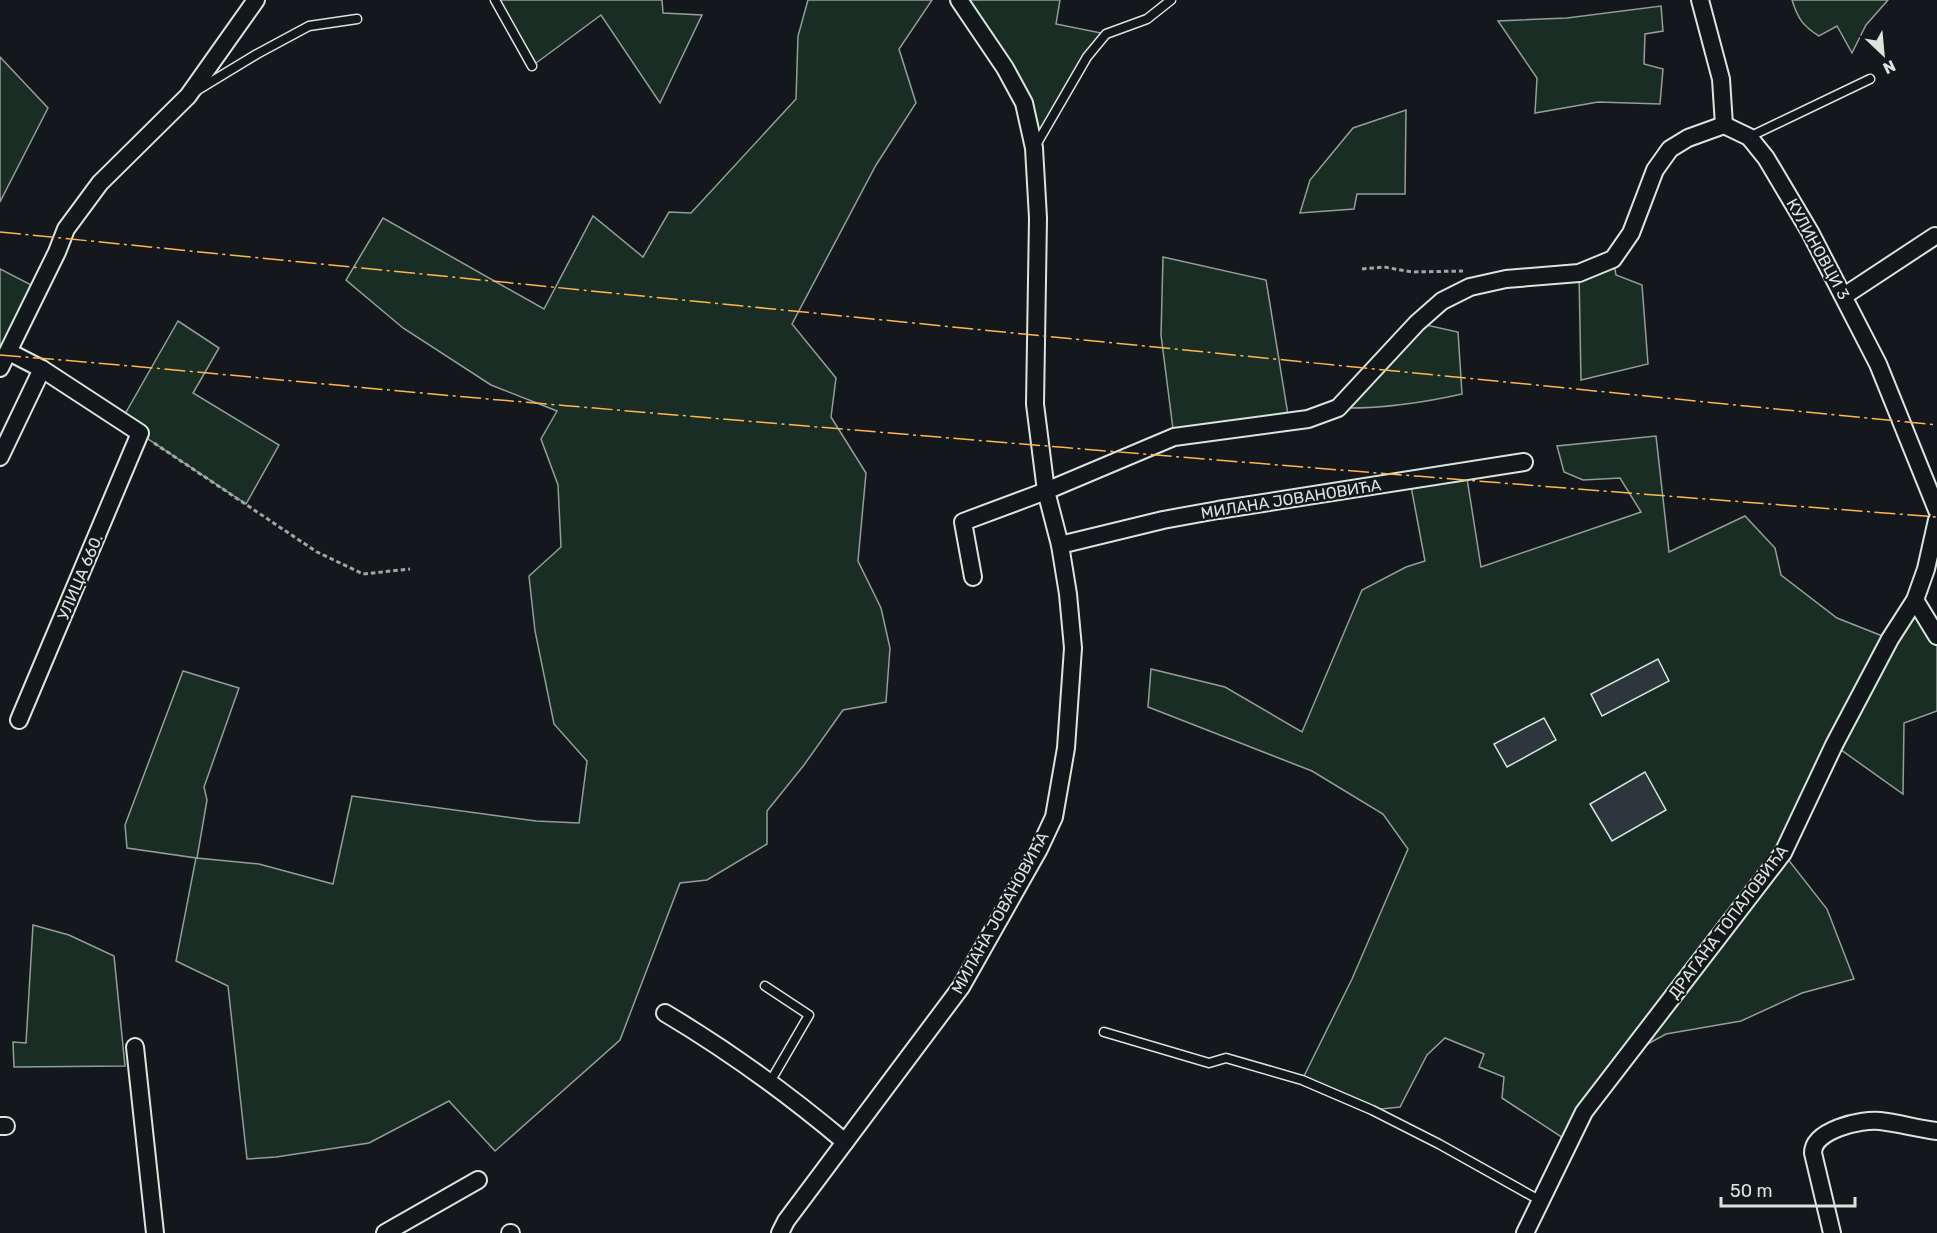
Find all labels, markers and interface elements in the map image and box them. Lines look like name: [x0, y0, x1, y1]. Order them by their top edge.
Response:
north arrow: [1853, 24, 1913, 84]
text: N: [1880, 56, 1899, 78]
street label: КУЛИНОВЦИ 3: [1782, 195, 1854, 303]
street label: МИЛАНА ЈОВАНОВИЋА: [1200, 475, 1383, 523]
street label: УЛИЦА 660.: [53, 531, 107, 623]
street label: МИЛАНА ЈОВАНОВИЋА: [948, 828, 1053, 997]
street label: ДРАГАНА ТОПАЛОВИЋА: [1664, 841, 1792, 1002]
scale bar: [1721, 1170, 1854, 1208]
text: 50 m: [1730, 1180, 1773, 1202]

